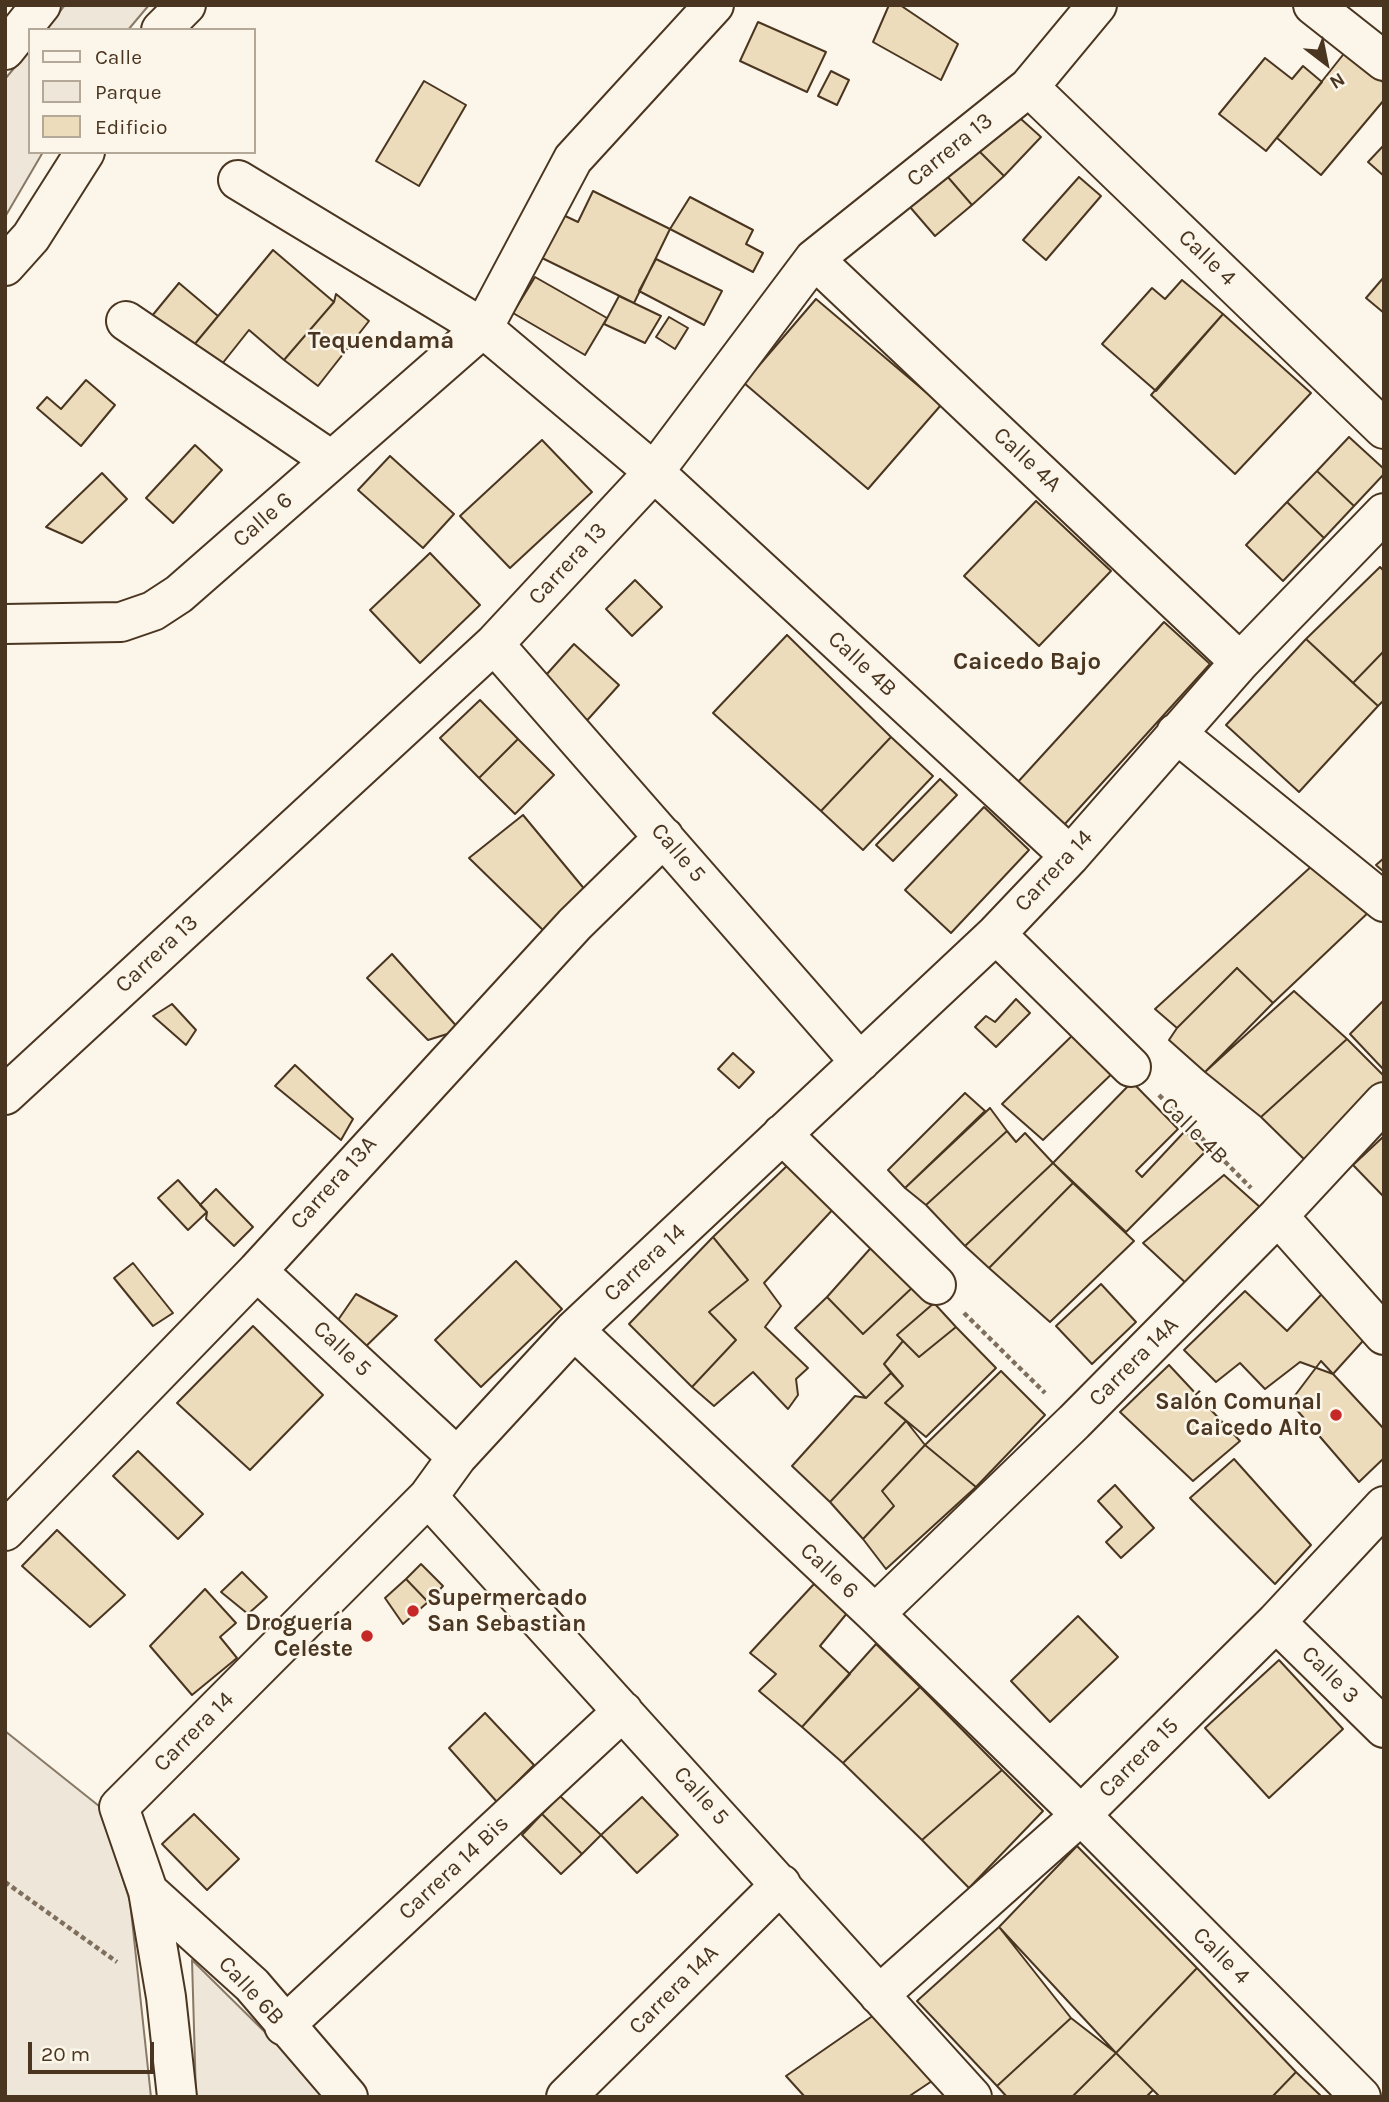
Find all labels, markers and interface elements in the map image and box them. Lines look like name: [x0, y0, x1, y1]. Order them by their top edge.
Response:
legend: [28, 28, 256, 154]
north arrow: [1291, 28, 1361, 98]
text: Calle: [95, 45, 142, 69]
text: N: [1326, 68, 1349, 94]
text: Parque: [95, 80, 162, 104]
street label: Carrera 13: [901, 107, 999, 193]
text: Edificio: [95, 115, 168, 139]
street label: Calle 4: [1172, 224, 1242, 292]
district label: Tequendama: [308, 327, 454, 355]
street label: Calle 4A: [987, 422, 1067, 498]
street label: Calle 6: [228, 487, 298, 553]
street label: Carrera 13: [523, 517, 613, 611]
street label: Calle 4B: [822, 625, 902, 703]
district label: Caicedo Bajo: [953, 648, 1101, 676]
street label: Calle 5: [645, 818, 711, 888]
street label: Carrera 14: [1009, 824, 1099, 918]
street label: Carrera 13: [110, 909, 204, 999]
street label: Calle 4B: [1155, 1092, 1233, 1170]
street label: Carrera 13A: [285, 1131, 383, 1235]
street label: Carrera 14: [598, 1218, 692, 1308]
street label: Carrera 14A: [1083, 1311, 1185, 1413]
street label: Calle 5: [307, 1315, 377, 1383]
place label: Salón Comunal Caicedo Alto: [1155, 1388, 1322, 1442]
marker: Salón Comunal Caicedo Alto: [1328, 1407, 1344, 1423]
street label: Calle 6: [794, 1537, 864, 1605]
place label: Supermercado San Sebastian: [427, 1584, 587, 1638]
marker: Supermercado San Sebastian: [405, 1603, 421, 1619]
place label: Droguería Celeste: [245, 1609, 353, 1663]
marker: Droguería Celeste: [359, 1628, 375, 1644]
street label: Calle 3: [1295, 1640, 1365, 1710]
street label: Carrera 14: [148, 1686, 240, 1778]
street label: Carrera 15: [1093, 1712, 1185, 1804]
street label: Calle 5: [667, 1761, 735, 1831]
street label: Carrera 14 Bis: [393, 1810, 515, 1926]
street label: Calle 4: [1187, 1922, 1255, 1990]
street label: Carrera 14A: [623, 1939, 725, 2041]
street label: Calle 6B: [212, 1951, 290, 2031]
scale bar: [32, 2028, 158, 2072]
text: 20 m: [41, 2042, 90, 2066]

